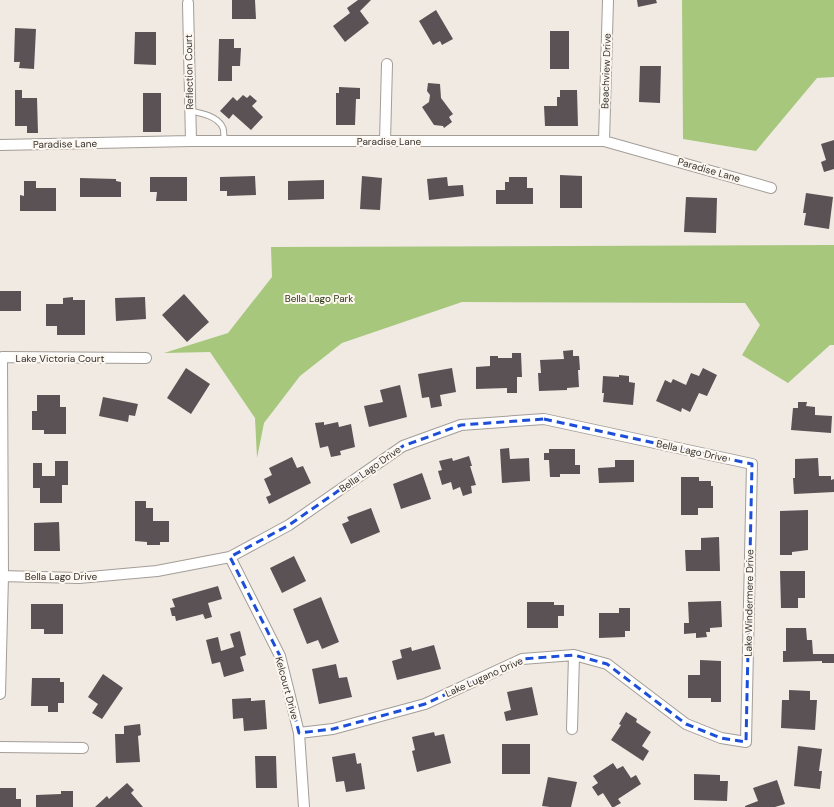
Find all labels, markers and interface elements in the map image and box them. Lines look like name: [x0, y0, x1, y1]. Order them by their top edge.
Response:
street label: Beachview Drive: [598, 33, 614, 109]
street label: Reflection Court: [182, 34, 196, 110]
street label: Paradise Lane: [357, 135, 421, 148]
street label: Paradise Lane: [33, 137, 98, 151]
street label: Paradise Lane: [676, 155, 742, 185]
park label: Bella Lago Park: [285, 292, 353, 305]
street label: Lake Victoria Court: [16, 352, 104, 365]
street label: Bella Lago Drive: [655, 437, 729, 465]
street label: Bella Lago Drive: [337, 443, 404, 495]
street label: Lake Windermere Drive: [742, 549, 756, 657]
street label: Bella Lago Drive: [25, 570, 98, 583]
street label: Lake Lugano Drive: [443, 654, 525, 700]
street label: Kelcourt Drive: [272, 655, 302, 721]

